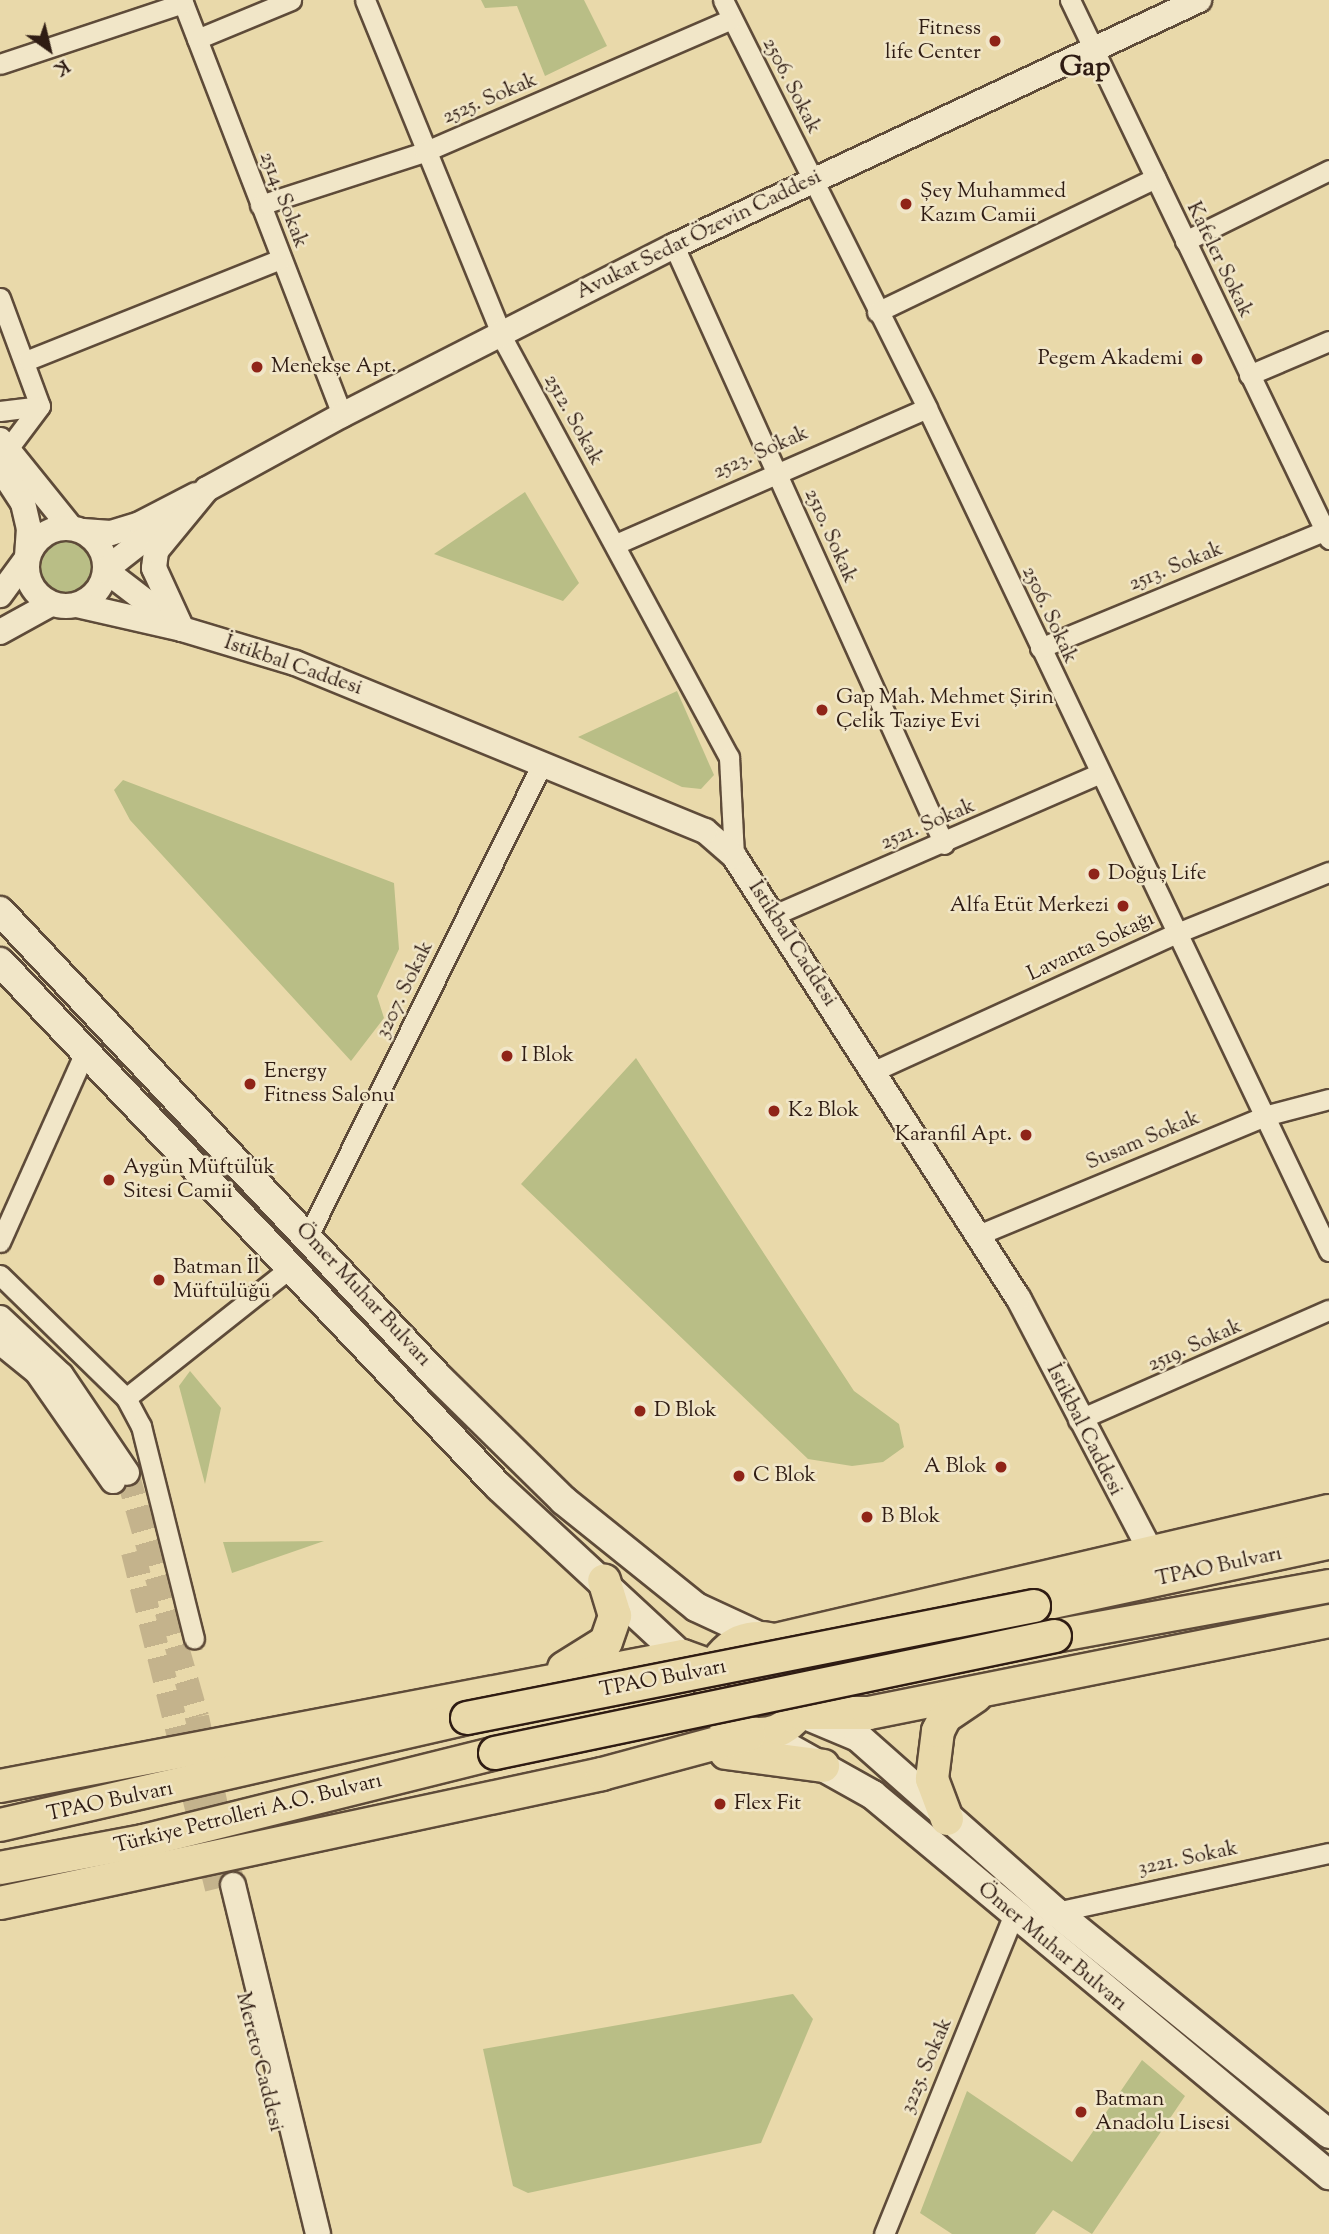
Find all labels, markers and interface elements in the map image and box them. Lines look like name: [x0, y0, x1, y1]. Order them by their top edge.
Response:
north arrow: [14, 14, 84, 84]
place label: Fitness life Center: [885, 16, 981, 66]
marker: Fitness life Center: [987, 33, 1003, 49]
street label: 2506. Sokak: [756, 34, 826, 138]
district label: Gap: [1059, 51, 1111, 85]
text: K: [48, 52, 74, 82]
street label: 2525. Sokak: [439, 68, 541, 130]
street label: 2514. Sokak: [253, 148, 313, 252]
street label: Avukat Sedat Özevin Caddesi: [572, 165, 826, 305]
place label: Şey Muhammed Kazım Camii: [920, 179, 1066, 229]
marker: Şey Muhammed Kazım Camii: [898, 196, 914, 212]
street label: Kafeler Sokak: [1180, 198, 1258, 322]
place label: Pegem Akademi: [1038, 346, 1183, 372]
marker: Pegem Akademi: [1189, 351, 1205, 367]
place label: Menekşe Apt.: [271, 354, 396, 380]
marker: Menekşe Apt.: [249, 359, 265, 375]
street label: 2512. Sokak: [538, 370, 608, 470]
street label: 2523. Sokak: [709, 421, 813, 485]
street label: 2510. Sokak: [798, 485, 862, 587]
street label: 2513. Sokak: [1125, 537, 1227, 597]
street label: 2506. Sokak: [1016, 562, 1082, 668]
street label: İstikbal Caddesi: [221, 631, 365, 701]
place label: Gap Mah. Mehmet Şirin Çelik Taziye Evi: [836, 685, 1054, 735]
marker: Gap Mah. Mehmet Şirin Çelik Taziye Evi: [814, 702, 830, 718]
street label: 2521. Sokak: [877, 794, 979, 856]
place label: Doğuş Life: [1108, 861, 1206, 887]
marker: Doğuş Life: [1086, 866, 1102, 882]
street label: İstikbal Caddesi: [742, 877, 842, 1011]
place label: Alfa Etüt Merkezi: [950, 893, 1109, 919]
marker: Alfa Etüt Merkezi: [1115, 898, 1131, 914]
street label: Lavanta Sokağı: [1024, 907, 1158, 987]
street label: 3207. Sokak: [371, 937, 439, 1043]
place label: I Blok: [521, 1043, 574, 1069]
marker: I Blok: [499, 1048, 515, 1064]
place label: Energy Fitness Salonu: [264, 1059, 395, 1109]
marker: Energy Fitness Salonu: [242, 1076, 258, 1092]
place label: K2 Blok: [788, 1098, 859, 1124]
marker: K2 Blok: [766, 1103, 782, 1119]
street label: Susam Sokak: [1082, 1106, 1204, 1176]
place label: Karanfil Apt.: [895, 1122, 1012, 1148]
marker: Karanfil Apt.: [1018, 1127, 1034, 1143]
place label: Aygün Müftülük Sitesi Camii: [123, 1155, 275, 1205]
marker: Aygün Müftülük Sitesi Camii: [101, 1172, 117, 1188]
street label: Ömer Muhar Bulvarı: [290, 1218, 436, 1372]
place label: Batman İl Müftülüğü: [173, 1255, 271, 1305]
marker: Batman İl Müftülüğü: [151, 1272, 167, 1288]
street label: 2519. Sokak: [1144, 1314, 1246, 1378]
street label: İstikbal Caddesi: [1040, 1360, 1128, 1500]
place label: D Blok: [654, 1398, 717, 1424]
marker: D Blok: [632, 1403, 648, 1419]
place label: A Blok: [924, 1454, 987, 1480]
marker: A Blok: [993, 1459, 1009, 1475]
place label: C Blok: [753, 1463, 816, 1489]
marker: C Blok: [731, 1468, 747, 1484]
place label: B Blok: [881, 1504, 940, 1530]
marker: B Blok: [859, 1509, 875, 1525]
street label: TPAO Bulvarı: [1154, 1541, 1284, 1593]
street label: TPAO Bulvarı: [598, 1654, 728, 1704]
street label: Türkiye Petrolleri A.O. Bulvarı: [111, 1768, 385, 1860]
street label: TPAO Bulvarı: [45, 1776, 175, 1828]
place label: Flex Fit: [734, 1791, 801, 1817]
marker: Flex Fit: [712, 1796, 728, 1812]
street label: 3221. Sokak: [1136, 1836, 1240, 1882]
street label: Ömer Muhar Bulvarı: [972, 1877, 1132, 2017]
street label: Mereto Caddesi: [230, 1990, 288, 2134]
street label: 3225. Sokak: [896, 2014, 958, 2118]
place label: Batman Anadolu Lisesi: [1095, 2087, 1230, 2137]
marker: Batman Anadolu Lisesi: [1073, 2104, 1089, 2120]

